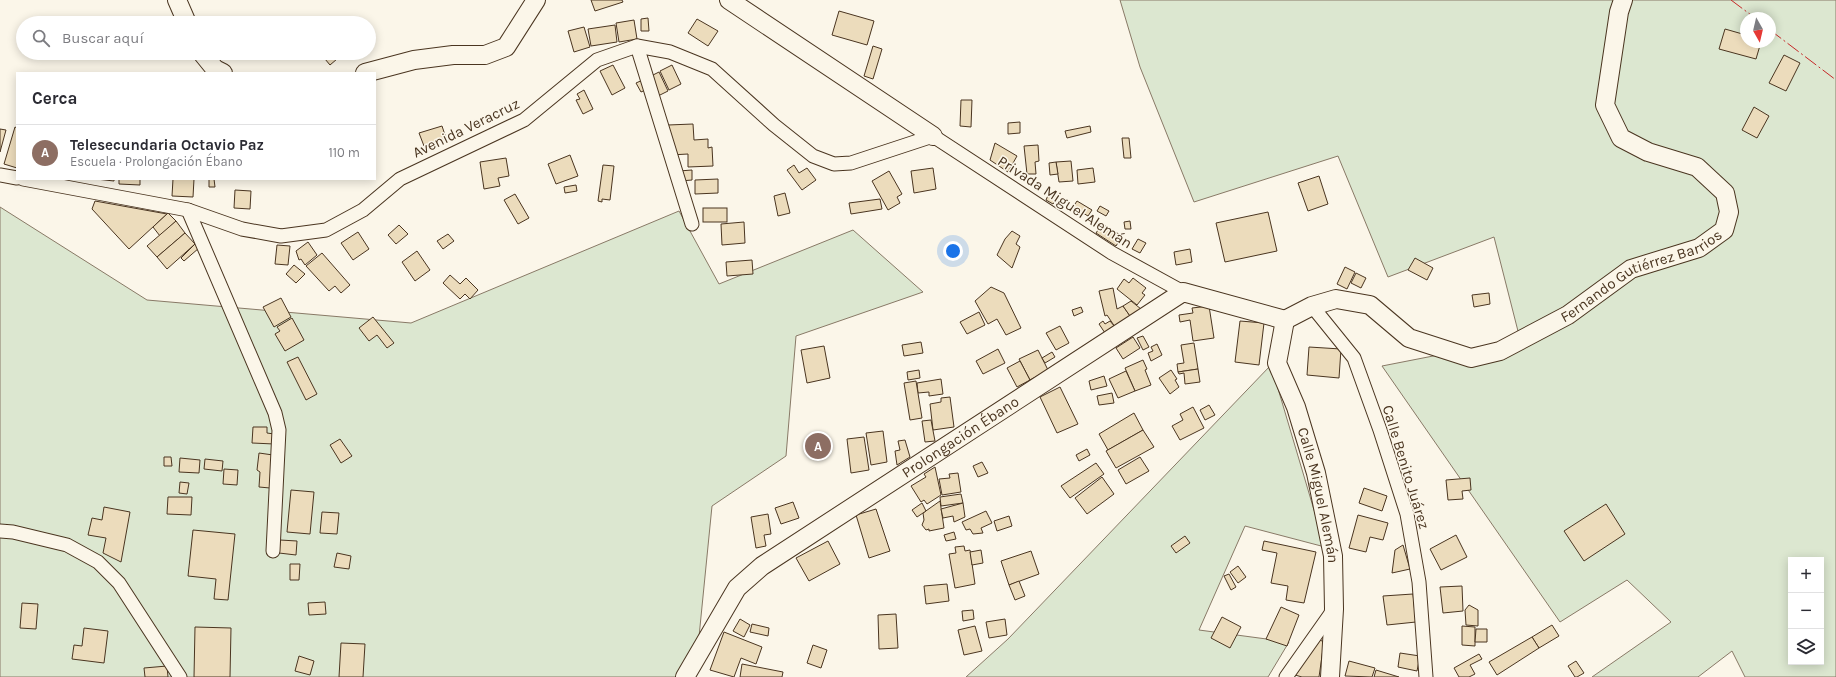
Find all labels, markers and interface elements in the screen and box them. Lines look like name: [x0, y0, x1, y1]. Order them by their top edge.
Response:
north arrow: [1740, 12, 1776, 48]
search box: [16, 16, 376, 60]
icon: search: [30, 27, 52, 49]
text: Buscar aquí: [62, 29, 144, 47]
text: Cerca: [32, 88, 77, 108]
street label: Avenida Veracruz: [410, 94, 522, 162]
text: Telesecundaria Octavio Paz: [70, 136, 264, 154]
text: A: [41, 145, 49, 160]
text: 110 m: [328, 145, 360, 160]
street label: Privada Miguel Alemán: [994, 152, 1136, 252]
text: Escuela · Prolongación Ébano: [70, 154, 243, 169]
street label: Fernando Gutiérrez Barrios: [1557, 225, 1725, 326]
your location: [943, 241, 963, 261]
street label: Prolongación Ébano: [898, 392, 1022, 482]
street label: Calle Benito Juárez: [1379, 403, 1433, 531]
street label: Calle Miguel Alemán: [1294, 425, 1342, 563]
pin: A: [805, 431, 831, 461]
map controls: [1788, 557, 1824, 665]
button: +: [1788, 557, 1824, 593]
button: −: [1788, 593, 1824, 629]
button: layers: [1788, 629, 1824, 665]

